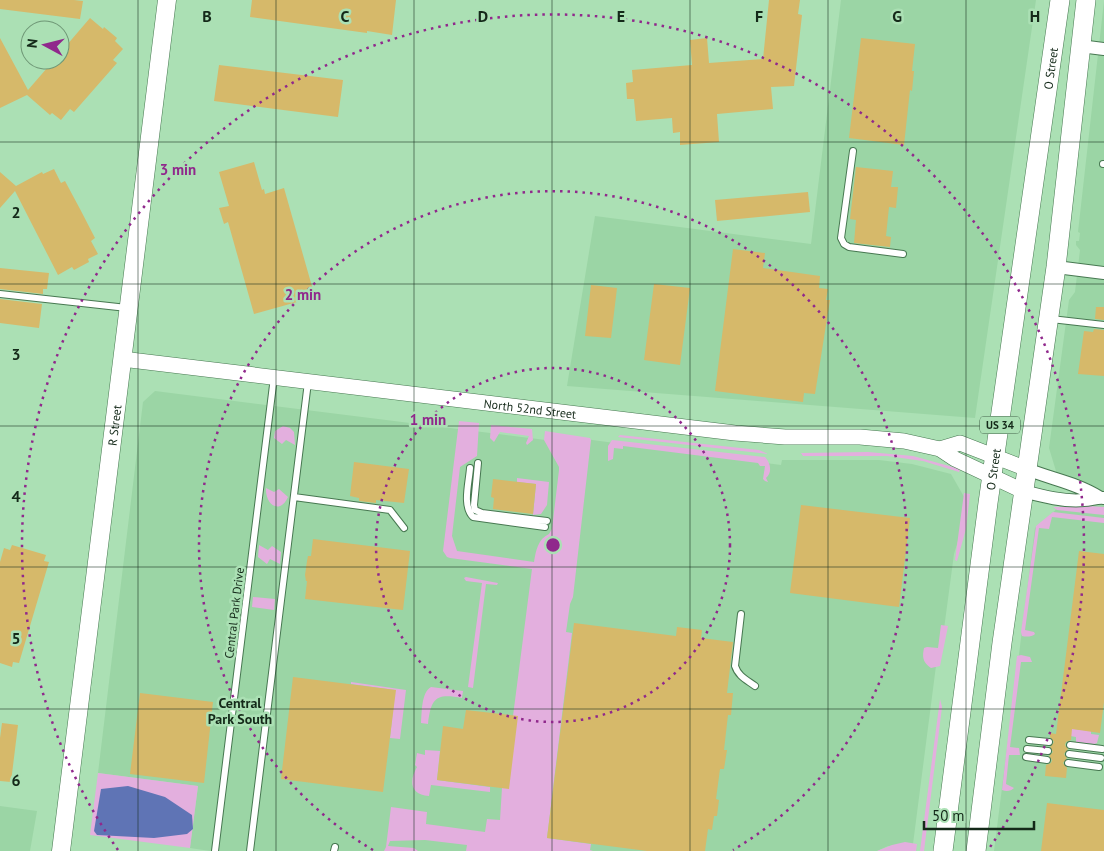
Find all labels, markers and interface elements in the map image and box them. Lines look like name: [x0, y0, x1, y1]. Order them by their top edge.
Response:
text: B: [202, 6, 212, 26]
text: C: [341, 6, 350, 26]
text: D: [478, 6, 488, 26]
text: E: [617, 6, 625, 26]
text: F: [755, 6, 763, 26]
text: G: [892, 6, 902, 26]
text: H: [1030, 6, 1040, 26]
north arrow: [20, 20, 70, 70]
text: N: [23, 38, 42, 49]
street label: O Street: [1040, 46, 1061, 90]
text: 3 min: [160, 160, 196, 179]
text: 2: [11, 202, 21, 222]
text: 2 min: [285, 285, 321, 304]
text: 3: [11, 344, 21, 364]
street label: North 52nd Street: [483, 395, 577, 421]
street label: R Street: [104, 404, 124, 447]
text: 1 min: [410, 410, 446, 429]
road number: US 34: [980, 416, 1020, 434]
street label: O Street: [982, 447, 1003, 491]
text: 4: [11, 486, 21, 506]
centre of rings: [544, 536, 562, 554]
street label: Central Park Drive: [221, 567, 247, 659]
text: 5: [11, 628, 21, 648]
district label: Central Park South: [208, 694, 272, 728]
text: 6: [11, 770, 21, 790]
scale bar: [924, 798, 1034, 830]
text: 50 m: [932, 806, 965, 825]

